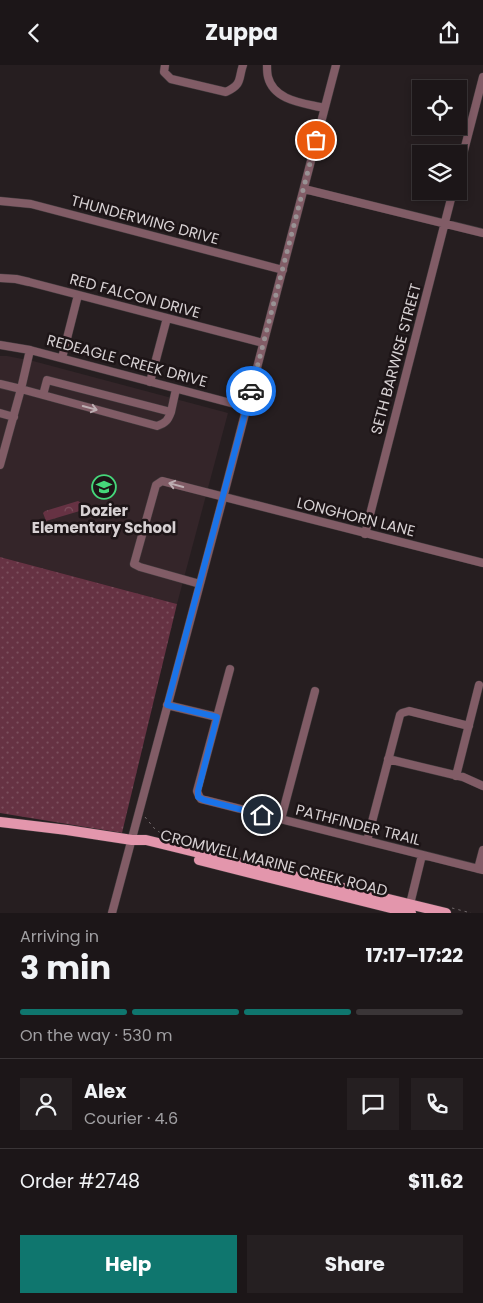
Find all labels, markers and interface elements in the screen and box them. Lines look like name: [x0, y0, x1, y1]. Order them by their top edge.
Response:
text: Zuppa: [205, 17, 278, 48]
icon: back: [20, 19, 48, 47]
icon: share: [435, 19, 463, 47]
map controls: [412, 80, 467, 200]
button: locate: [412, 80, 467, 135]
pin: [295, 119, 337, 161]
icon: bag: [302, 126, 330, 154]
button: layers: [412, 145, 467, 200]
street label: THUNDERWING DRIVE: [69, 190, 221, 249]
street label: RED FALCON DRIVE: [67, 268, 203, 323]
street label: SETH BARWISE STREET: [365, 281, 426, 437]
street label: REDEAGLE CREEK DRIVE: [45, 329, 210, 392]
courier: [226, 366, 276, 416]
icon: car: [237, 377, 265, 405]
one-way arrow: [82, 404, 98, 413]
school or university icon: Dozier Elementary School: [91, 474, 117, 500]
one-way arrow: [168, 479, 184, 489]
street label: LONGHORN LANE: [295, 492, 417, 541]
place label: Dozier Elementary School: [32, 500, 176, 538]
pin: [241, 794, 283, 836]
street label: PATHFINDER TRAIL: [293, 799, 423, 850]
icon: home: [248, 801, 276, 829]
street label: CROMWELL MARINE CREEK ROAD: [158, 824, 390, 901]
text: Arriving in: [20, 925, 99, 948]
text: 17:17–17:22: [365, 942, 463, 969]
text: 3 min: [20, 945, 111, 990]
text: On the way · 530 m: [20, 1024, 173, 1047]
button: person: [20, 1078, 72, 1130]
text: Alex: [84, 1078, 126, 1105]
button: chat: [347, 1078, 399, 1130]
button: phone: [411, 1078, 463, 1130]
text: Courier · 4.6: [84, 1107, 178, 1130]
text: Order #2748: [20, 1168, 140, 1195]
text: $11.62: [408, 1168, 463, 1195]
button: Help: [20, 1235, 237, 1293]
button: Share: [247, 1235, 463, 1293]

